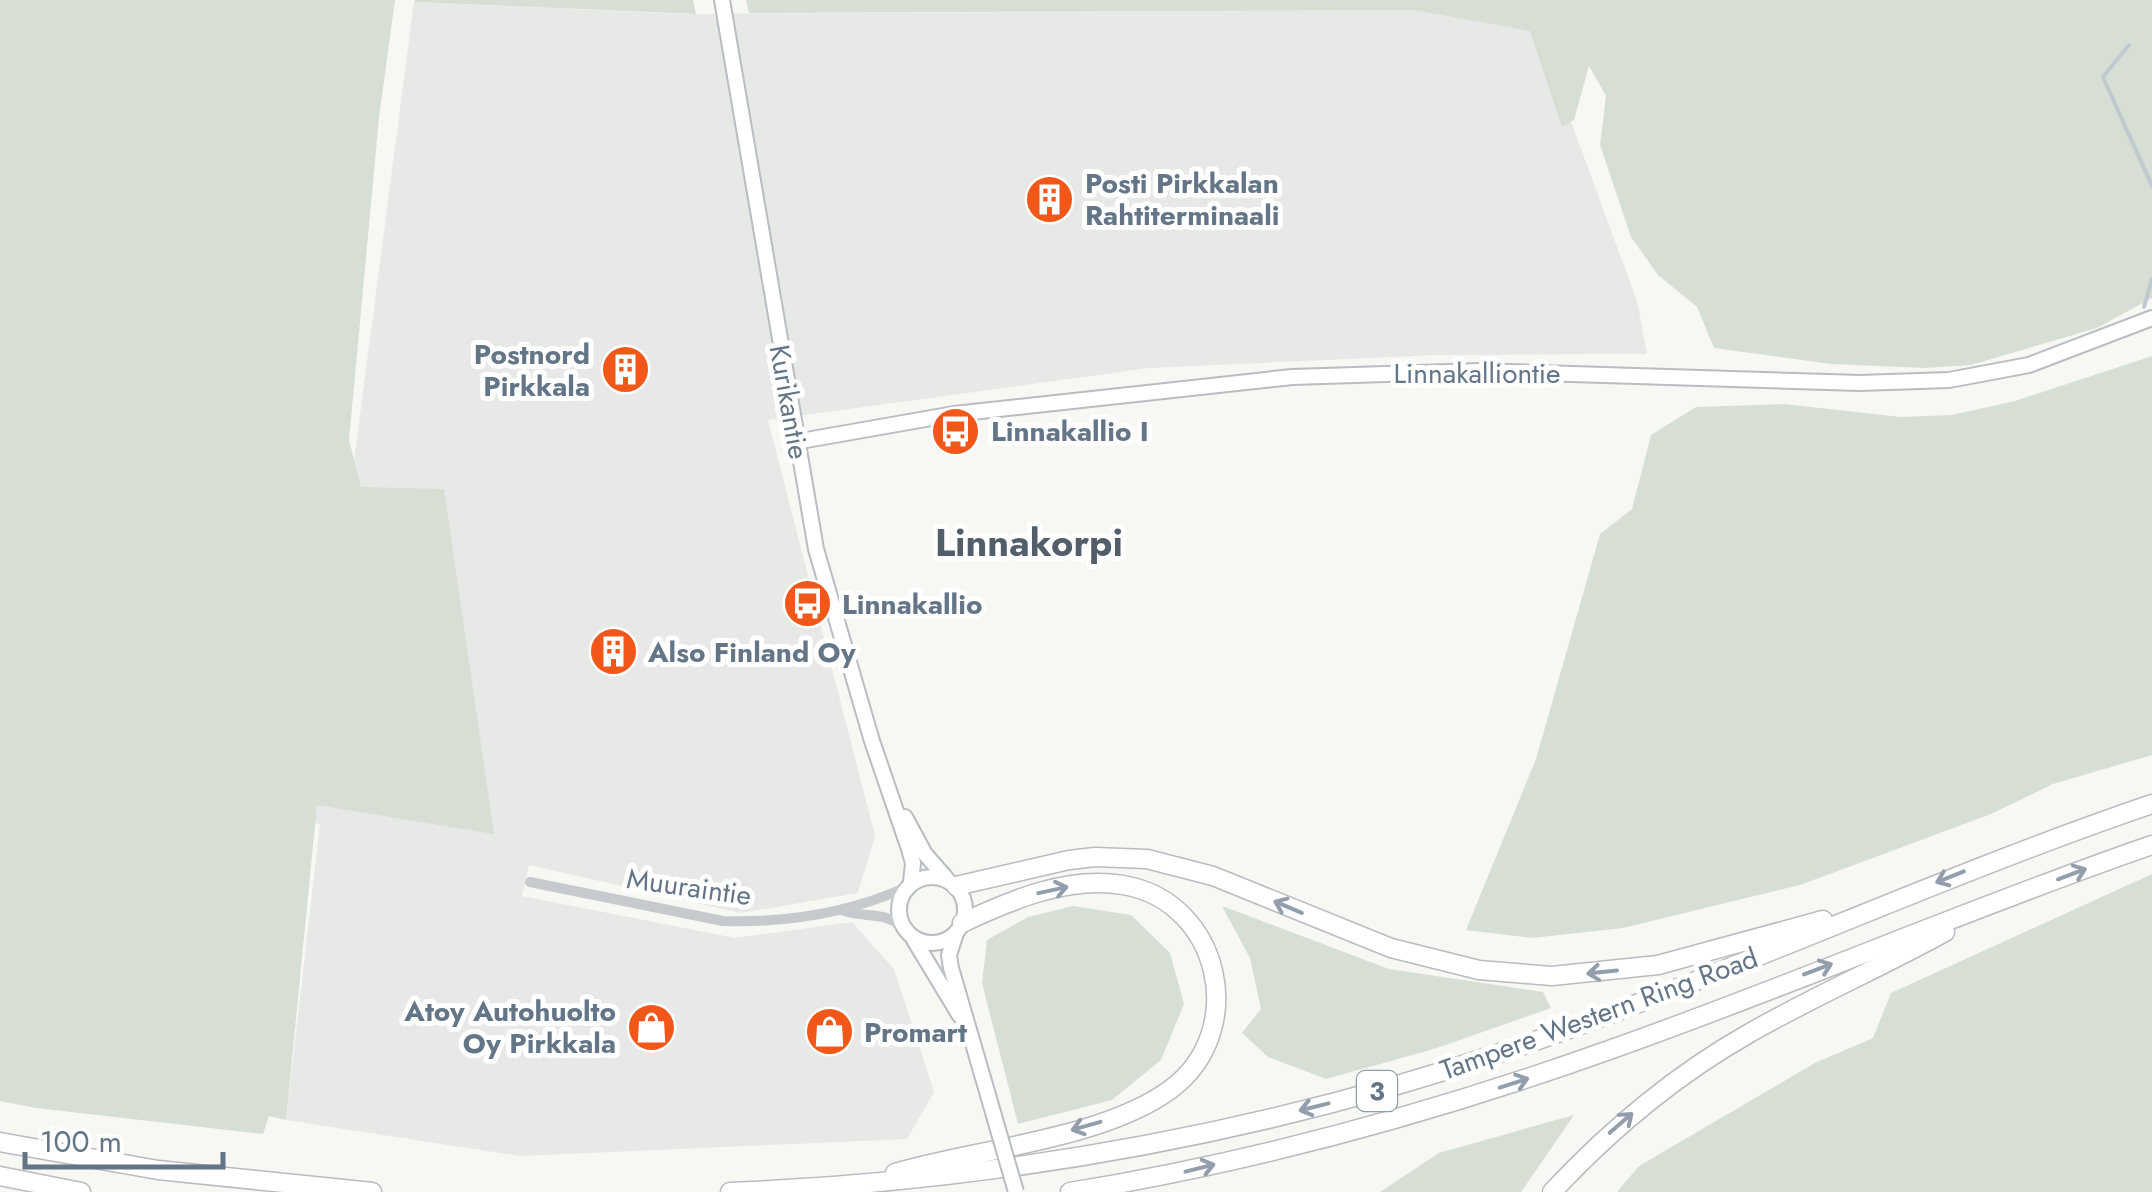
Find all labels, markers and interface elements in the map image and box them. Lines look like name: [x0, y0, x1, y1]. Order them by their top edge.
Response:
place label: Posti Pirkkalan Rahtiterminaali: [1085, 163, 1280, 236]
building icon: Posti Pirkkalan Rahtiterminaali: [1024, 173, 1076, 225]
place label: Postnord Pirkkala: [474, 334, 590, 407]
street label: Kurikantie: [759, 342, 819, 462]
building icon: Postnord Pirkkala: [599, 344, 651, 396]
street label: Linnakalliontie: [1393, 353, 1561, 394]
bus stop icon: Linnakallio I: [930, 405, 982, 457]
place label: Linnakallio I: [991, 411, 1149, 452]
district label: Linnakorpi: [935, 515, 1123, 570]
bus stop icon: Linnakallio: [781, 578, 833, 630]
place label: Linnakallio: [842, 584, 982, 625]
building icon: Also Finland Oy: [587, 626, 639, 678]
place label: Also Finland Oy: [647, 632, 856, 673]
street label: Muuraintie: [624, 858, 754, 916]
one-way arrow: [2056, 864, 2087, 882]
one-way arrow: [1936, 870, 1966, 888]
one-way arrow: [1036, 879, 1068, 898]
one-way arrow: [1273, 897, 1304, 915]
street label: Tampere Western Ring Road: [1434, 937, 1764, 1091]
one-way arrow: [1802, 959, 1833, 977]
one-way arrow: [1587, 963, 1619, 982]
place label: Atoy Autohuolto Oy Pirkkala: [403, 991, 616, 1064]
shop icon: Atoy Autohuolto Oy Pirkkala: [625, 1001, 677, 1053]
shop icon: Promart: [803, 1006, 855, 1058]
place label: Promart: [864, 1012, 967, 1053]
road number: 3: [1357, 1071, 1397, 1111]
one-way arrow: [1497, 1072, 1529, 1090]
one-way arrow: [1299, 1099, 1330, 1118]
scale bar: [25, 1107, 222, 1169]
one-way arrow: [1608, 1113, 1634, 1135]
one-way arrow: [1071, 1118, 1102, 1136]
text: 100 m: [40, 1120, 122, 1163]
one-way arrow: [1183, 1158, 1215, 1176]

